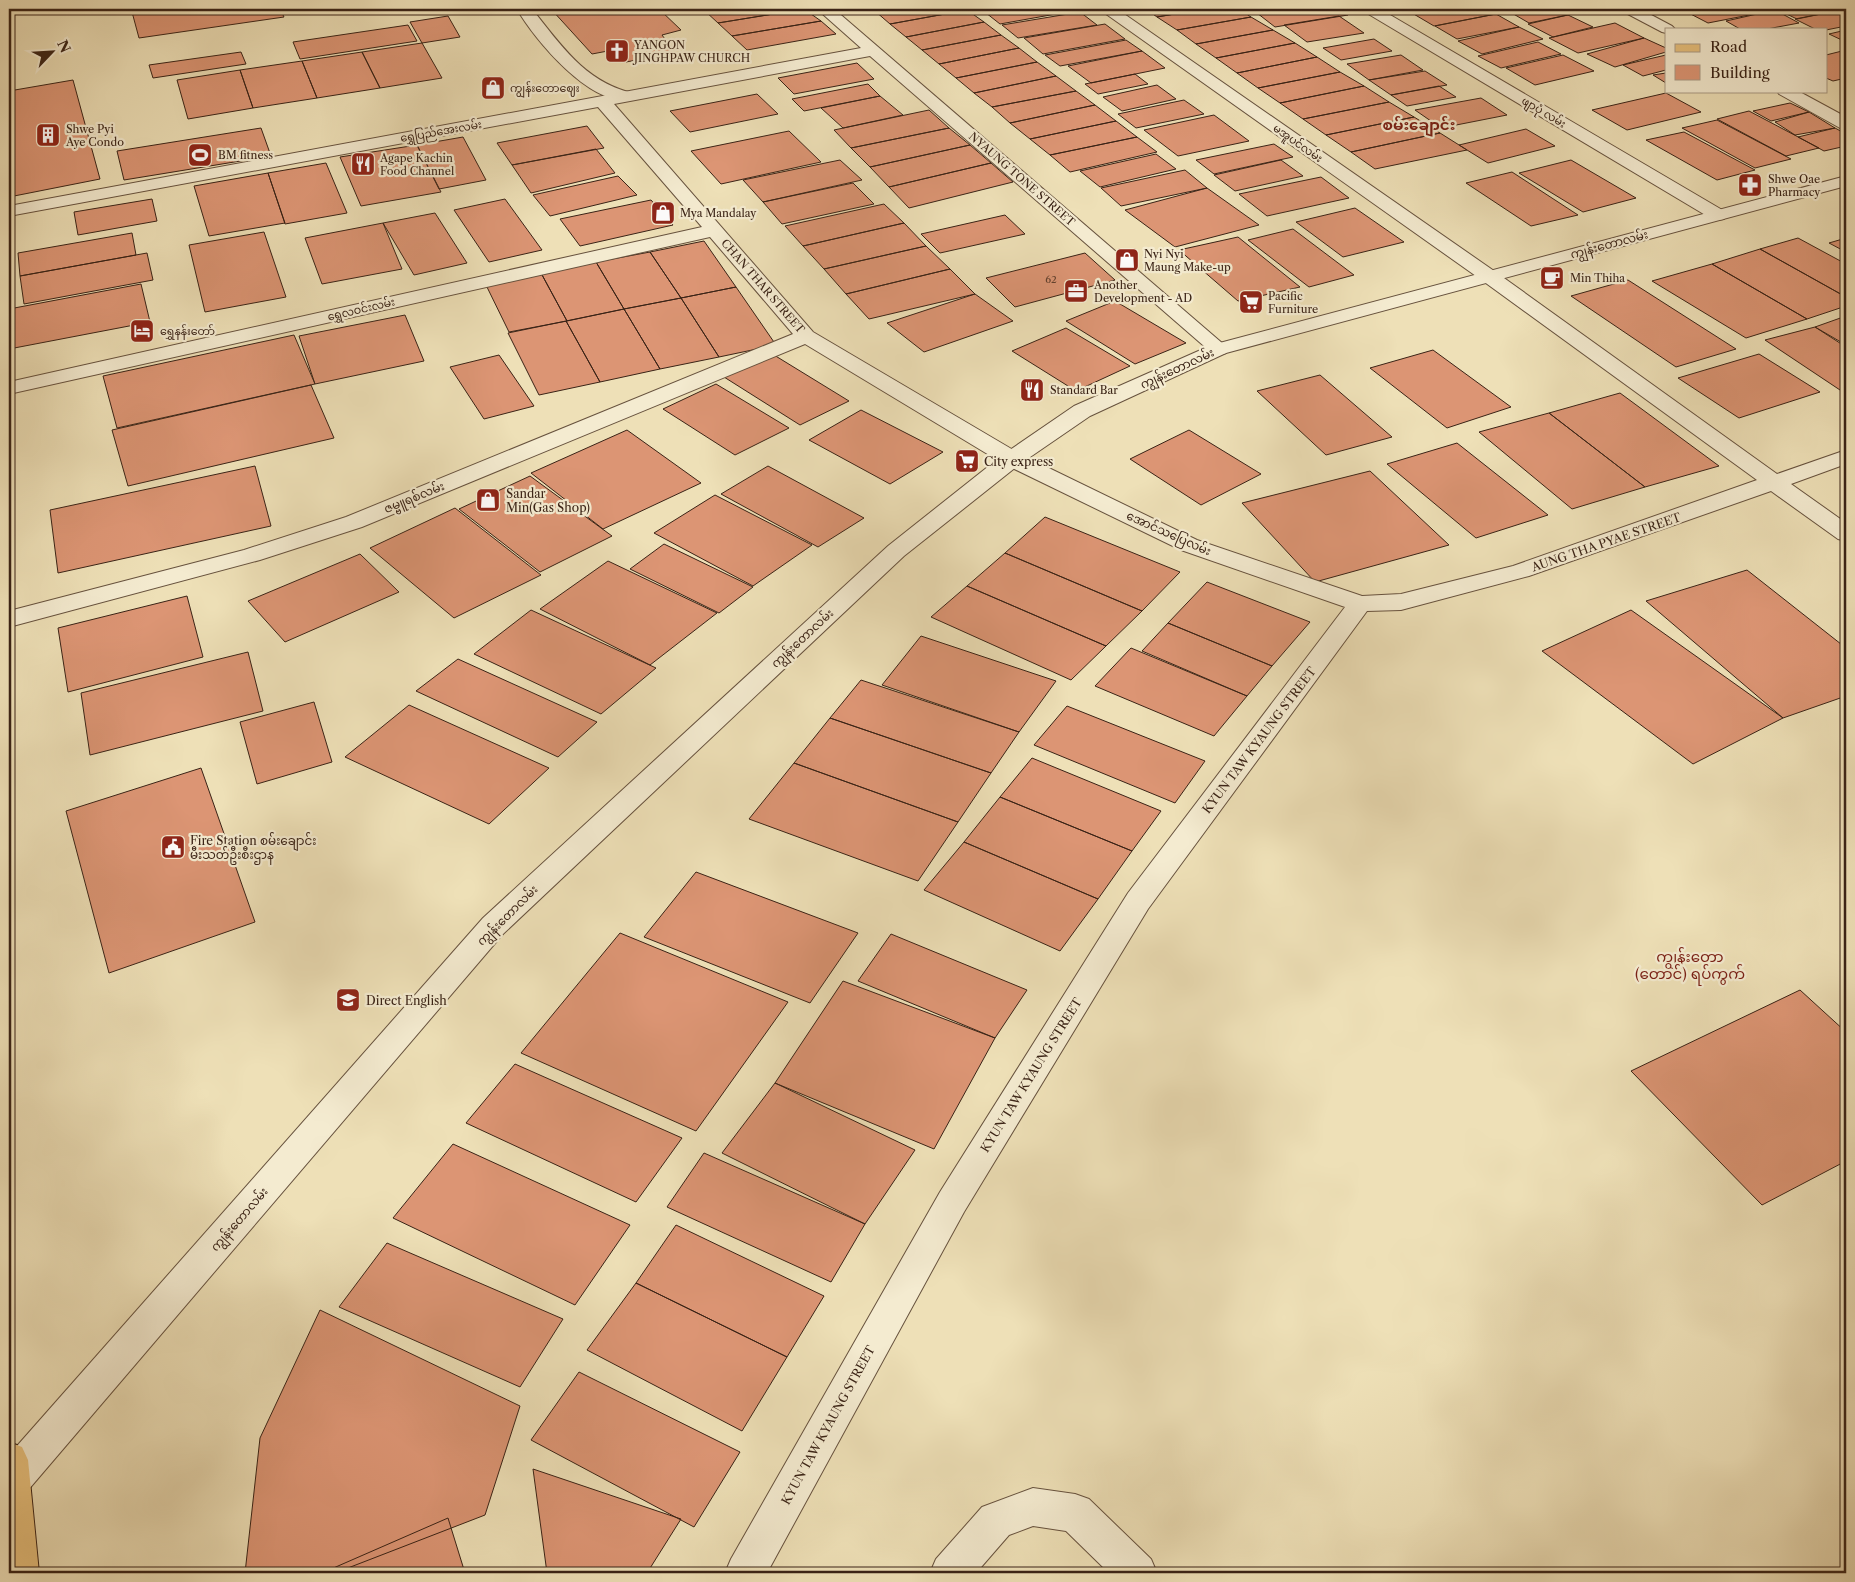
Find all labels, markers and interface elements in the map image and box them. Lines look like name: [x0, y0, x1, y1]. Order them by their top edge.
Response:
north arrow: [28, 28, 78, 78]
legend: [1665, 28, 1828, 92]
text: N: [53, 37, 75, 56]
text: Road: [1710, 37, 1747, 56]
church icon: YANGON JINGHPAW CHURCH: [604, 38, 630, 64]
place label: YANGON JINGHPAW CHURCH: [632, 38, 750, 65]
text: Building: [1710, 63, 1770, 82]
shop icon: ကျွန်းတောဈေး: [480, 75, 506, 101]
place label: ကျွန်းတောဈေး: [510, 81, 580, 98]
street label: ဖျာပုံ လမ်း: [1518, 93, 1569, 132]
district label: စမ်းချောင်း: [1382, 115, 1456, 137]
street label: ရွှေပြည်အေးလမ်း: [399, 117, 483, 147]
street label: မအူပင်လမ်း: [1269, 121, 1326, 167]
building icon: Shwe Pyi Aye Condo: [35, 122, 61, 148]
place label: Shwe Pyi Aye Condo: [65, 122, 124, 149]
street label: NYAUNG TONE STREET: [966, 129, 1078, 229]
sports icon: BM fitness: [187, 142, 213, 168]
place label: BM fitness: [218, 148, 273, 162]
restaurant icon: Agape Kachin Food Channel: [350, 151, 376, 177]
place label: Agape Kachin Food Channel: [379, 151, 455, 178]
pharmacy icon: Shwe Oae Pharmacy: [1737, 172, 1763, 198]
place label: Shwe Oae Pharmacy: [1768, 172, 1821, 199]
shop icon: Mya Mandalay: [650, 200, 676, 226]
place label: Mya Mandalay: [680, 206, 757, 220]
street label: ကျွန်းတောလမ်း: [1568, 225, 1650, 265]
street label: CHAN THAR STREET: [718, 236, 808, 337]
shop icon: Nyi Nyi Maung Make-up: [1114, 247, 1140, 273]
place label: Nyi Nyi Maung Make-up: [1144, 247, 1231, 274]
cafe icon: Min Thiha: [1539, 265, 1565, 291]
place label: Min Thiha: [1570, 271, 1625, 285]
house number: 62: [1045, 273, 1057, 286]
office icon: Another Development - AD: [1063, 278, 1089, 304]
place label: Another Development - AD: [1093, 278, 1192, 305]
supermarket icon: Pacific Furniture: [1238, 289, 1264, 315]
place label: Pacific Furniture: [1268, 289, 1318, 316]
street label: ရွှေလဝင်းလမ်း: [326, 294, 397, 326]
hotel icon: ရွှေနန်းတော်: [129, 318, 155, 344]
place label: ရွှေနန်းတော်: [160, 324, 215, 340]
street label: ကျွန်းတောလမ်း: [1137, 343, 1218, 395]
restaurant icon: Standard Bar: [1019, 377, 1045, 403]
place label: Standard Bar: [1050, 383, 1118, 397]
supermarket icon: City express: [954, 448, 980, 474]
place label: City express: [984, 454, 1053, 469]
street label: ဇမ္ဗူရစ်လမ်း: [381, 477, 448, 519]
place label: Sandar Min(Gas Shop): [506, 486, 590, 515]
shop icon: Sandar Min(Gas Shop): [475, 487, 501, 513]
street label: အောင်သပြေလမ်း: [1123, 507, 1214, 561]
street label: AUNG THA PYAE STREET: [1528, 509, 1683, 575]
street label: ကျွန်းတောလမ်း: [767, 605, 839, 674]
street label: KYUN TAW KYAUNG STREET: [1199, 664, 1319, 816]
place label: Fire Station စမ်းချောင်း မီးသတ်ဦးစီးဌာန: [190, 832, 316, 865]
public building icon: Fire Station စမ်းချောင်း မီးသတ်ဦးစီးဌာန: [160, 834, 186, 860]
street label: ကျွန်းတောလမ်း: [473, 881, 543, 951]
district label: ကျွန်းတော (တောင်) ရပ်ကွက်: [1635, 947, 1745, 986]
school or university icon: Direct English: [335, 987, 361, 1013]
place label: Direct English: [366, 993, 447, 1008]
street label: KYUN TAW KYAUNG STREET: [977, 995, 1085, 1155]
street label: ကျွန်းတောလမ်း: [206, 1183, 274, 1257]
street label: KYUN TAW KYAUNG STREET: [778, 1343, 878, 1507]

